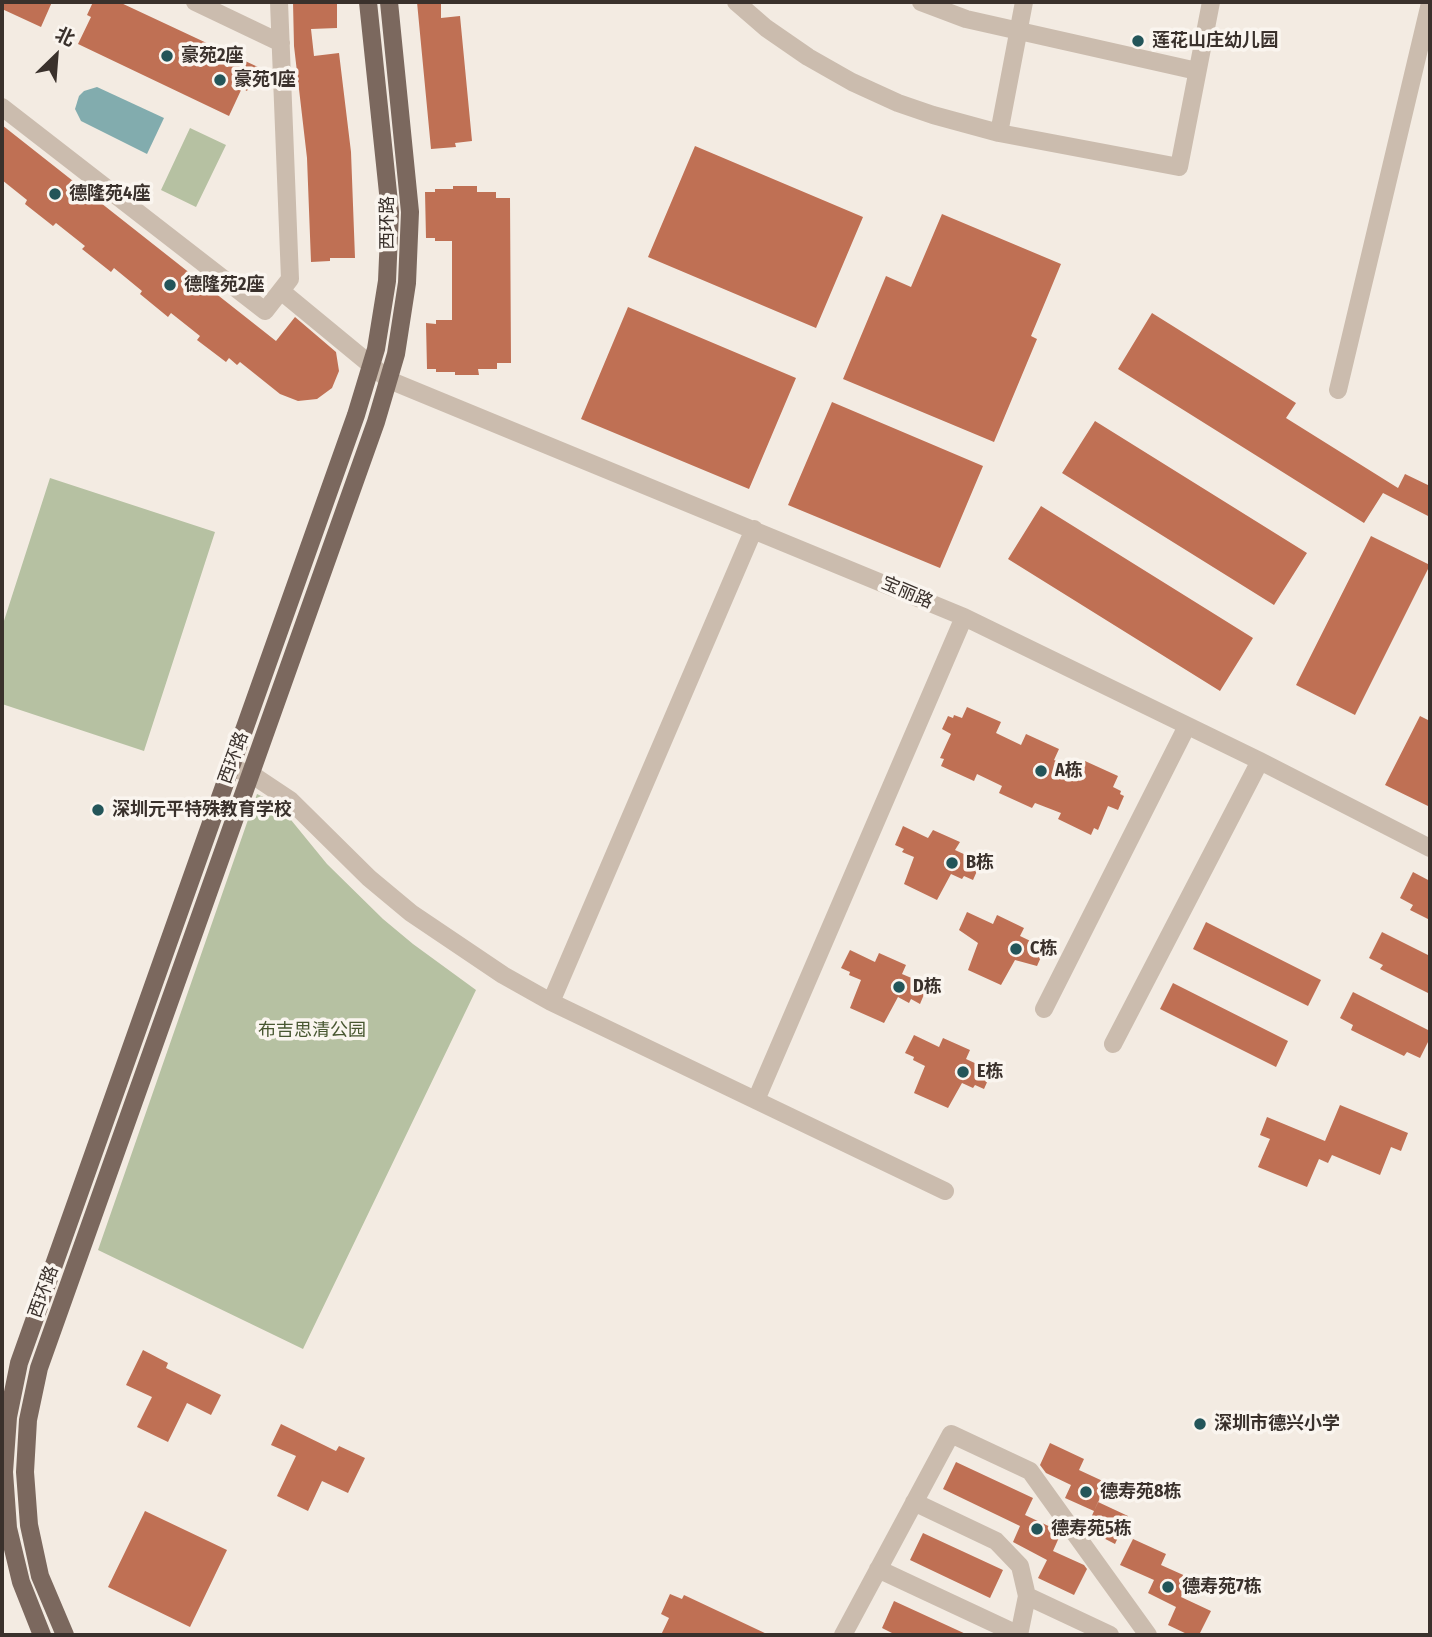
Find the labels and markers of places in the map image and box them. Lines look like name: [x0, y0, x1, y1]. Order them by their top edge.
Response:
place label: 莲花山庄幼儿园: [1152, 30, 1278, 52]
marker: 莲花山庄幼儿园: [1130, 33, 1146, 49]
place label: 豪苑2座: [181, 45, 243, 67]
marker: 豪苑2座: [159, 48, 175, 64]
place label: 豪苑1座: [234, 69, 296, 91]
marker: 豪苑1座: [212, 72, 228, 88]
place label: 德隆苑4座: [69, 183, 150, 205]
marker: 德隆苑4座: [47, 186, 63, 202]
place label: 德隆苑2座: [184, 274, 264, 296]
marker: 德隆苑2座: [162, 277, 178, 293]
place label: A栋: [1055, 760, 1083, 782]
marker: A栋: [1033, 763, 1049, 779]
place label: 深圳元平特殊教育学校: [112, 799, 292, 821]
marker: 深圳元平特殊教育学校: [90, 802, 106, 818]
place label: B栋: [966, 852, 994, 874]
marker: B栋: [944, 855, 960, 871]
place label: C栋: [1030, 938, 1057, 960]
marker: C栋: [1008, 941, 1024, 957]
place label: D栋: [913, 976, 942, 998]
marker: D栋: [891, 979, 907, 995]
place label: E栋: [977, 1061, 1004, 1083]
marker: E栋: [955, 1064, 971, 1080]
place label: 深圳市德兴小学: [1214, 1413, 1340, 1435]
marker: 深圳市德兴小学: [1192, 1416, 1208, 1432]
place label: 德寿苑8栋: [1100, 1481, 1182, 1503]
marker: 德寿苑8栋: [1078, 1484, 1094, 1500]
place label: 德寿苑5栋: [1051, 1518, 1132, 1540]
marker: 德寿苑5栋: [1029, 1521, 1045, 1537]
place label: 德寿苑7栋: [1182, 1576, 1262, 1598]
marker: 德寿苑7栋: [1160, 1579, 1176, 1595]

